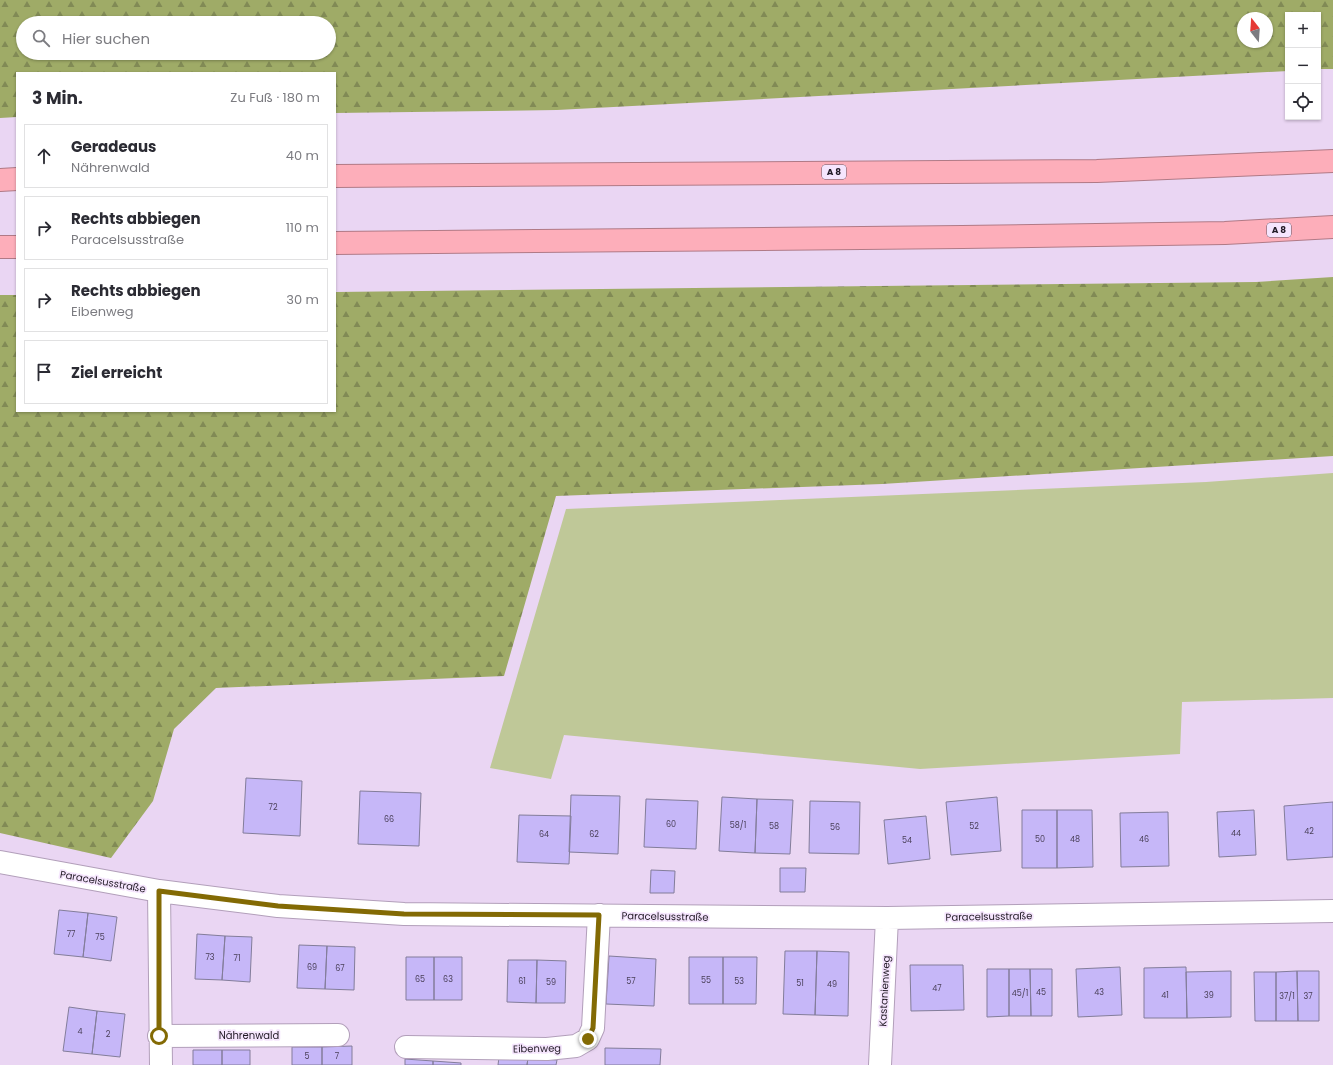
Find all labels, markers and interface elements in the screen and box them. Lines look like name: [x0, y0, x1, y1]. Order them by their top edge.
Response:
north arrow: [1237, 12, 1273, 48]
map controls: [1285, 12, 1321, 120]
button: +: [1285, 12, 1321, 48]
search box: [16, 16, 336, 60]
icon: search: [30, 27, 52, 49]
text: Hier suchen: [62, 28, 150, 49]
button: −: [1285, 48, 1321, 84]
button: locate: [1285, 84, 1321, 120]
text: 3 Min.: [32, 86, 83, 110]
text: Zu Fuß · 180 m: [230, 88, 320, 107]
text: Geradeaus: [71, 136, 156, 157]
icon: ahead: [33, 145, 55, 167]
text: 40 m: [286, 146, 319, 165]
text: Nährenwald: [71, 158, 150, 177]
road number: A 8: [822, 165, 846, 179]
text: Rechts abbiegen: [71, 208, 201, 229]
icon: right: [33, 217, 55, 239]
text: 110 m: [286, 218, 319, 237]
road number: A 8: [1267, 223, 1291, 237]
text: Paracelsusstraße: [71, 230, 184, 249]
text: Rechts abbiegen: [71, 280, 201, 301]
icon: right: [33, 289, 55, 311]
text: 30 m: [286, 290, 319, 309]
text: Eibenweg: [71, 302, 134, 321]
icon: arrive: [33, 361, 55, 383]
text: Ziel erreicht: [71, 362, 162, 383]
house number: 72: [269, 802, 278, 813]
house number: 66: [384, 814, 394, 825]
house number: 60: [666, 819, 676, 830]
house number: 58/1: [730, 820, 746, 831]
house number: 58: [769, 821, 779, 832]
house number: 52: [969, 821, 979, 832]
house number: 56: [830, 822, 840, 833]
house number: 42: [1304, 826, 1314, 837]
house number: 44: [1231, 828, 1241, 839]
house number: 64: [539, 829, 549, 840]
house number: 62: [589, 829, 599, 840]
house number: 50: [1035, 834, 1045, 845]
house number: 48: [1070, 834, 1080, 845]
house number: 46: [1139, 834, 1149, 845]
house number: 54: [902, 835, 912, 846]
street label: Paracelsusstraße: [59, 867, 147, 896]
street label: Paracelsusstraße: [621, 908, 709, 925]
street label: Paracelsusstraße: [945, 908, 1033, 925]
house number: 77: [67, 929, 76, 940]
house number: 75: [95, 932, 105, 943]
house number: 73: [205, 952, 215, 963]
house number: 71: [234, 953, 240, 964]
street label: Kastanienweg: [875, 955, 894, 1027]
house number: 69: [307, 962, 317, 973]
house number: 67: [335, 963, 345, 974]
house number: 65: [415, 974, 425, 985]
house number: 63: [443, 974, 453, 985]
house number: 55: [701, 975, 711, 986]
house number: 61: [518, 976, 526, 987]
house number: 57: [626, 976, 636, 987]
house number: 53: [734, 976, 744, 987]
house number: 59: [546, 977, 556, 988]
house number: 51: [796, 978, 804, 989]
house number: 49: [827, 979, 837, 990]
house number: 47: [932, 983, 942, 994]
house number: 45: [1036, 987, 1046, 998]
house number: 43: [1094, 987, 1104, 998]
house number: 45/1: [1012, 988, 1028, 999]
house number: 41: [1161, 990, 1169, 1001]
house number: 39: [1204, 990, 1214, 1001]
house number: 37/1: [1279, 991, 1295, 1002]
house number: 37: [1303, 991, 1313, 1002]
house number: 4: [77, 1026, 83, 1037]
route start: [150, 1027, 168, 1045]
street label: Nährenwald: [219, 1028, 279, 1043]
house number: 2: [106, 1029, 111, 1040]
route end: [579, 1030, 597, 1048]
street label: Eibenweg: [513, 1041, 561, 1056]
house number: 5: [304, 1051, 310, 1062]
house number: 7: [335, 1051, 340, 1062]

